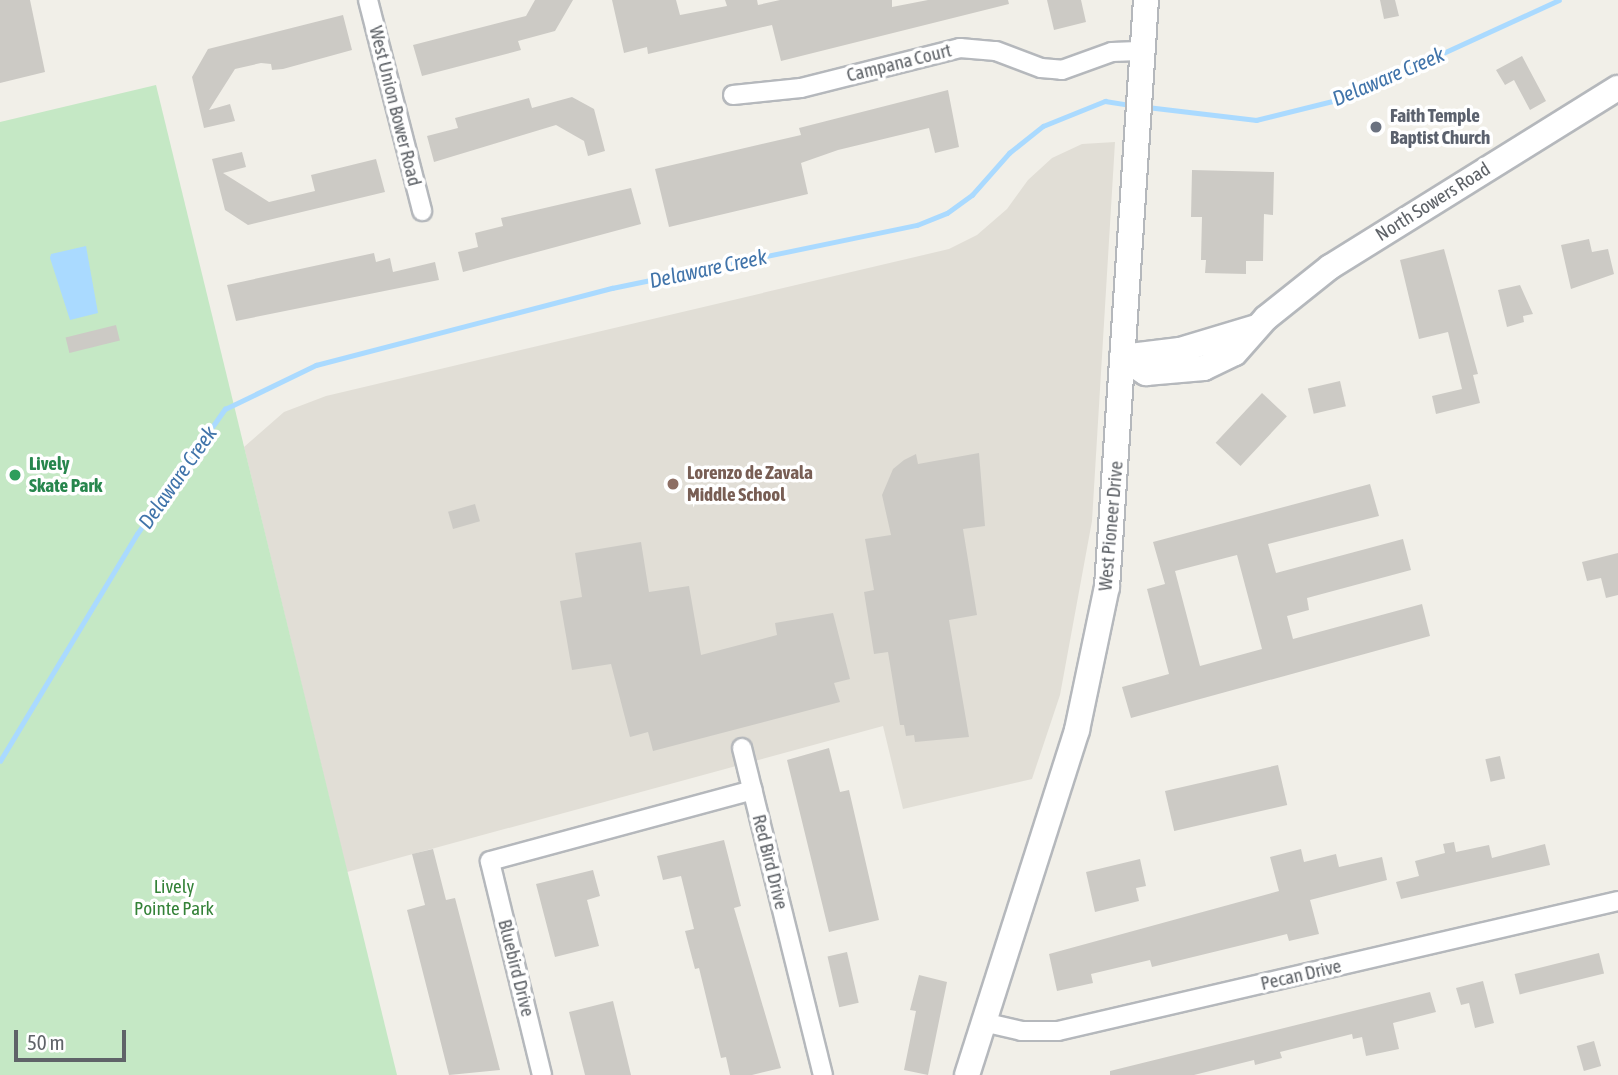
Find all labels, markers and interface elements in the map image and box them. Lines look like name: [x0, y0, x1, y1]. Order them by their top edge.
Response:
street label: West Union Bower Road: [364, 24, 426, 188]
street label: Campana Court: [844, 39, 954, 87]
water label: Delaware Creek: [1328, 41, 1448, 111]
place label: Faith Temple Baptist Church: [1390, 105, 1490, 149]
marker: Faith Temple Baptist Church: [1368, 119, 1384, 135]
street label: North Sowers Road: [1372, 158, 1494, 246]
water label: Delaware Creek: [647, 243, 769, 293]
water label: Delaware Creek: [132, 421, 222, 533]
place label: Lively Skate Park: [29, 453, 102, 497]
street label: West Pioneer Drive: [1094, 460, 1128, 592]
place label: Lorenzo de Zavala Middle School: [687, 462, 813, 506]
marker: Lively Skate Park: [7, 467, 23, 483]
marker: Lorenzo de Zavala Middle School: [665, 476, 681, 492]
street label: Red Bird Drive: [747, 812, 793, 912]
park label: Lively Pointe Park: [134, 876, 214, 920]
street label: Bluebird Drive: [493, 917, 539, 1019]
street label: Pecan Drive: [1258, 955, 1344, 995]
scale bar: [18, 1016, 130, 1060]
text: 50 m: [27, 1030, 65, 1054]

